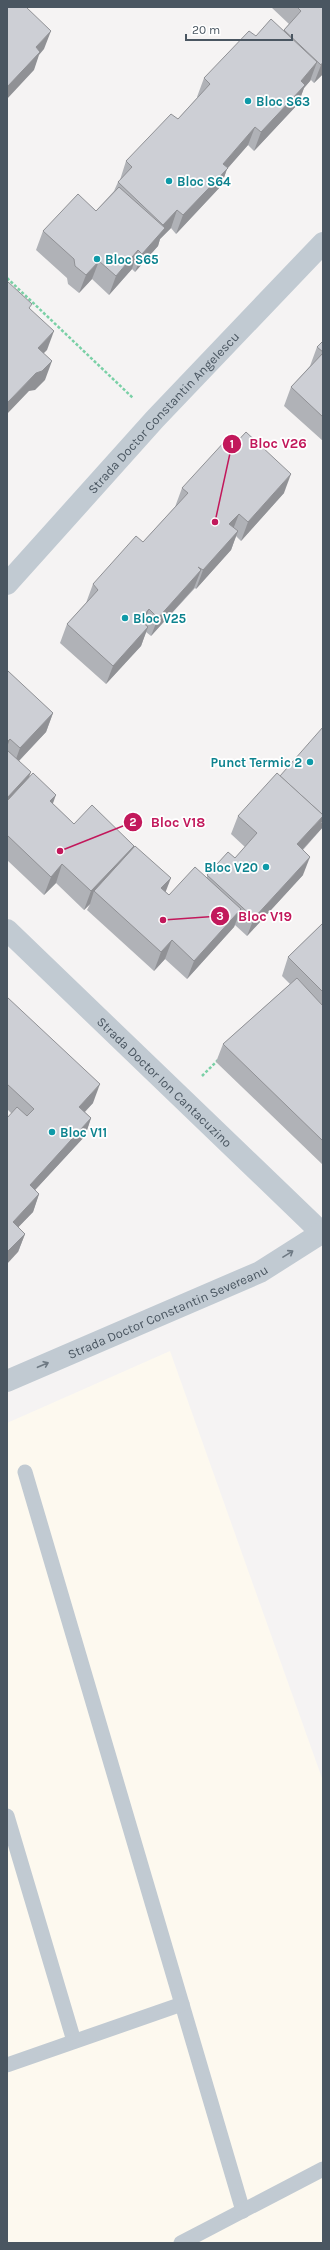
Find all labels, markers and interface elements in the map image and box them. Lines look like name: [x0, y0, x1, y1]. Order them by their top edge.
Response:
scale bar: [186, 16, 292, 42]
text: 20 m: [192, 23, 220, 37]
place label: Bloc S63: [256, 94, 310, 109]
marker: Bloc S63: [243, 96, 253, 106]
place label: Bloc S64: [177, 174, 231, 189]
marker: Bloc S64: [164, 176, 174, 186]
place label: Bloc S65: [105, 252, 159, 267]
marker: Bloc S65: [92, 254, 102, 264]
street label: Strada Doctor Constantin Angelescu: [84, 328, 242, 496]
callout: Bloc V26: [222, 431, 315, 457]
text: Bloc V26: [249, 435, 307, 452]
text: 1: [230, 437, 234, 451]
place label: Bloc V25: [133, 611, 187, 626]
marker: Bloc V25: [120, 613, 130, 623]
place label: Punct Termic 2: [210, 755, 302, 770]
marker: Punct Termic 2: [305, 757, 315, 767]
callout: Bloc V18: [123, 809, 213, 835]
text: Bloc V18: [151, 814, 205, 831]
text: 2: [129, 815, 137, 829]
place label: Bloc V20: [204, 860, 258, 875]
marker: Bloc V20: [261, 862, 271, 872]
callout: Bloc V19: [210, 903, 300, 929]
text: Bloc V19: [238, 908, 292, 925]
text: 3: [216, 909, 224, 923]
street label: Strada Doctor Ion Cantacuzino: [94, 1014, 235, 1150]
place label: Bloc V11: [60, 1125, 107, 1140]
marker: Bloc V11: [47, 1127, 57, 1137]
one-way arrow: [282, 1249, 294, 1257]
street label: Strada Doctor Constantin Severeanu: [65, 1262, 271, 1361]
one-way arrow: [36, 1361, 48, 1369]

